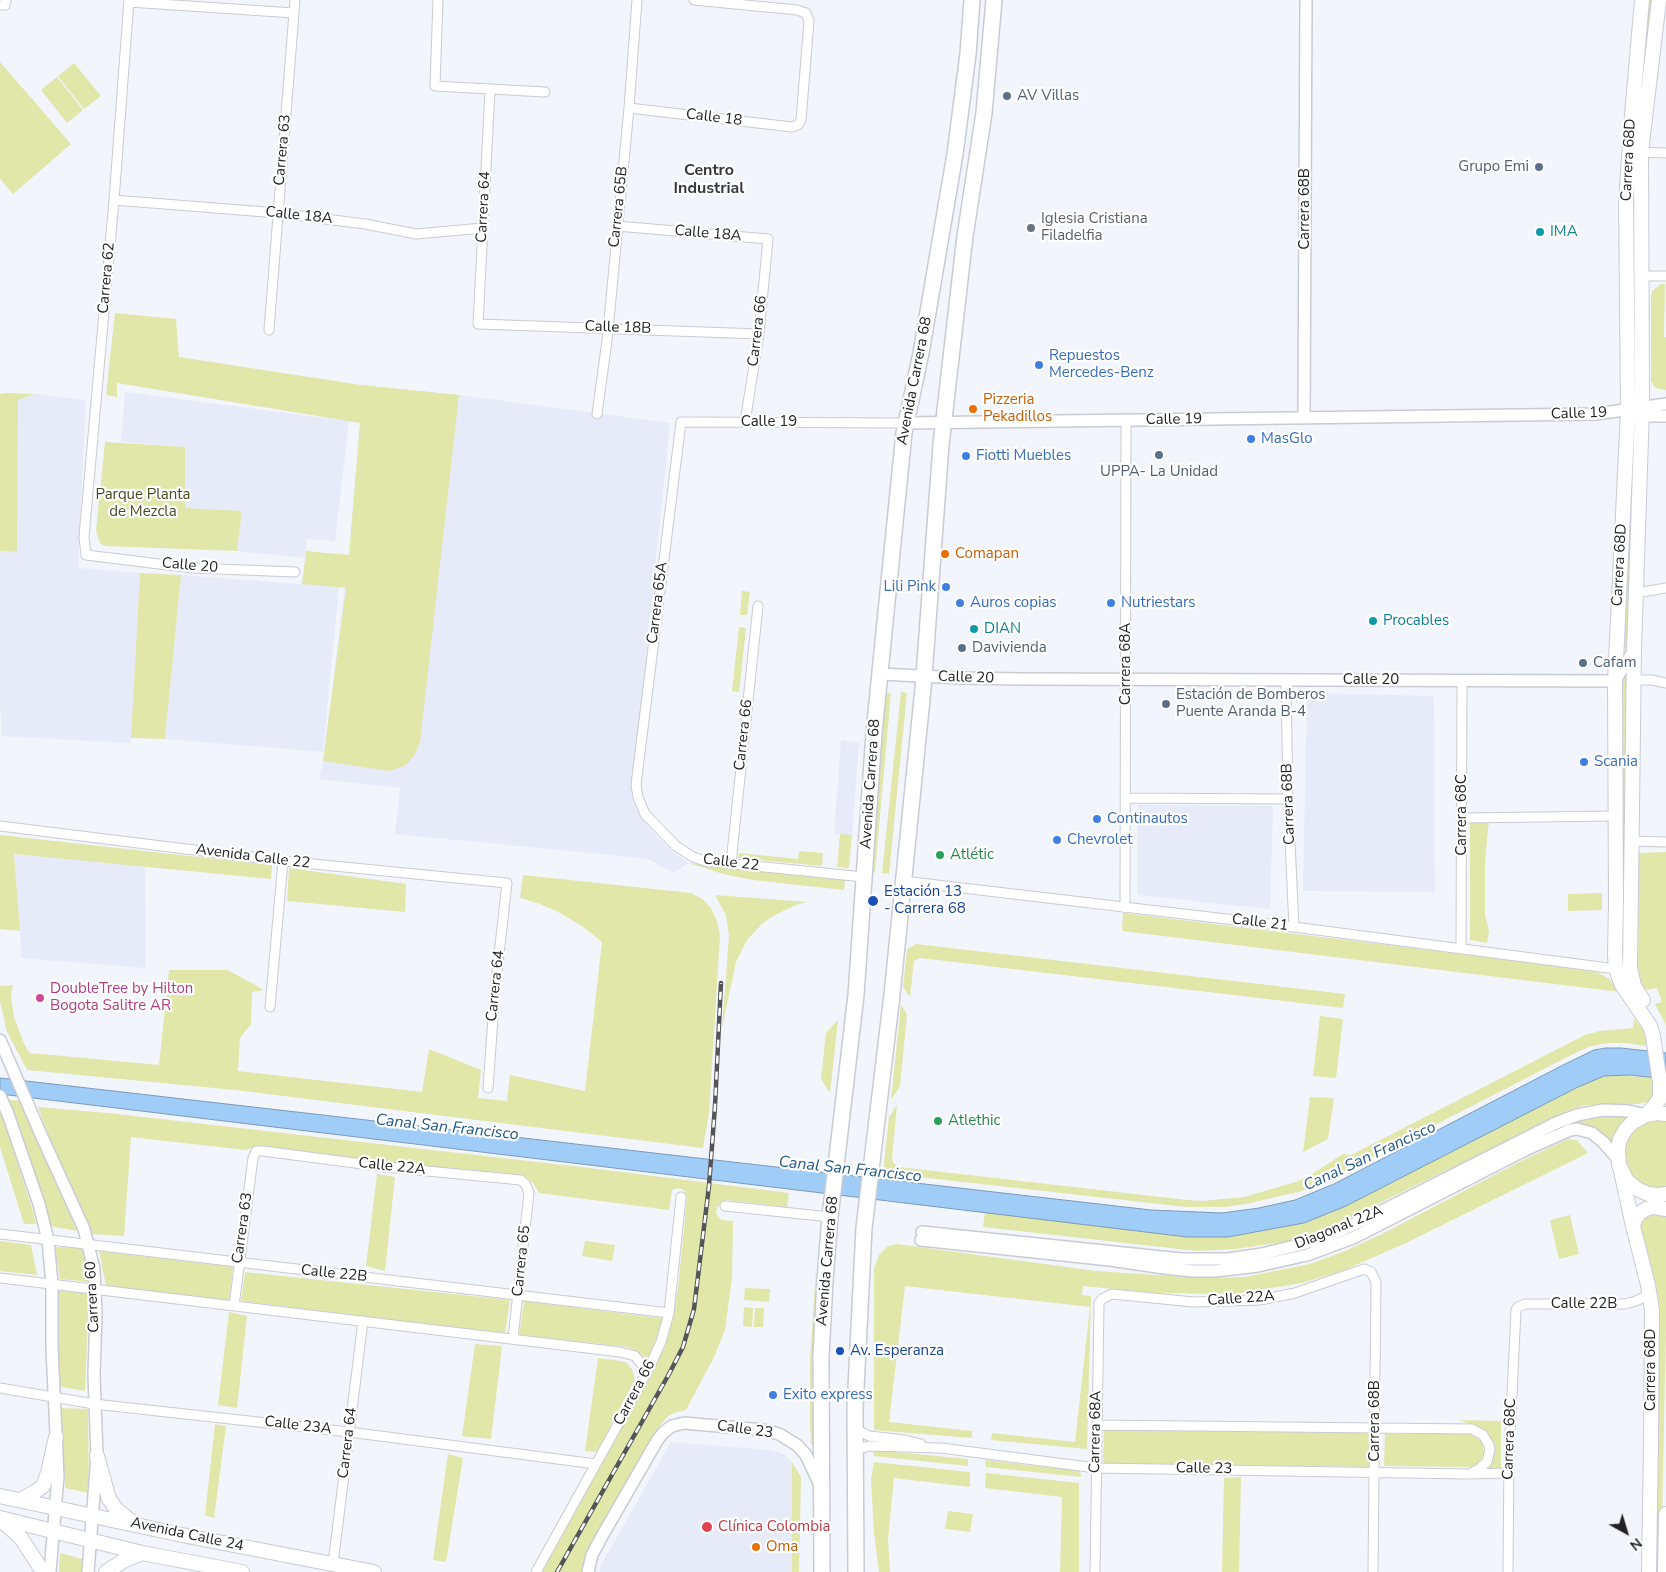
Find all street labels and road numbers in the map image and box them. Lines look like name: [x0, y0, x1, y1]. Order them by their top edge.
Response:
street label: Calle 18: [685, 106, 743, 130]
street label: Carrera 63: [271, 114, 295, 186]
street label: Carrera 68D: [1618, 118, 1640, 202]
street label: Carrera 65B: [606, 165, 632, 249]
street label: Carrera 68B: [1296, 168, 1314, 250]
street label: Carrera 64: [473, 171, 495, 243]
street label: Calle 18A: [265, 204, 333, 228]
street label: Calle 18A: [674, 222, 742, 246]
street label: Carrera 62: [95, 242, 119, 314]
street label: Carrera 66: [745, 294, 771, 368]
street label: Avenida Carrera 68: [894, 315, 936, 447]
street label: Calle 18B: [584, 318, 652, 338]
street label: Calle 19: [1550, 404, 1608, 424]
street label: Calle 19: [1146, 411, 1202, 429]
street label: Calle 19: [741, 413, 797, 431]
street label: Carrera 68D: [1609, 523, 1631, 607]
street label: Calle 20: [161, 555, 219, 577]
street label: Carrera 65A: [644, 561, 672, 645]
street label: Carrera 68A: [1117, 623, 1135, 705]
street label: Calle 20: [937, 668, 995, 688]
street label: Calle 20: [1343, 671, 1399, 689]
street label: Carrera 66: [731, 698, 757, 772]
street label: Avenida Carrera 68: [857, 718, 885, 850]
street label: Carrera 68B: [1279, 763, 1299, 845]
street label: Carrera 68C: [1453, 774, 1471, 856]
street label: Avenida Calle 22: [195, 841, 311, 873]
street label: Calle 22: [702, 851, 760, 875]
street label: Calle 21: [1231, 911, 1289, 935]
street label: Carrera 64: [483, 949, 509, 1023]
street label: Calle 22A: [358, 1155, 426, 1179]
street label: Carrera 63: [229, 1191, 257, 1265]
street label: Avenida Carrera 68: [813, 1195, 843, 1327]
street label: Diagonal 22A: [1292, 1202, 1386, 1254]
street label: Carrera 65: [509, 1224, 535, 1298]
street label: Carrera 60: [82, 1261, 104, 1333]
street label: Calle 22B: [300, 1262, 368, 1286]
street label: Calle 22A: [1207, 1288, 1275, 1310]
street label: Calle 22B: [1551, 1295, 1617, 1313]
street label: Carrera 68D: [1642, 1329, 1660, 1411]
street label: Carrera 66: [610, 1357, 660, 1429]
street label: Carrera 68B: [1366, 1380, 1384, 1462]
street label: Carrera 68A: [1086, 1391, 1106, 1473]
street label: Carrera 68C: [1500, 1398, 1520, 1480]
street label: Carrera 64: [335, 1406, 361, 1480]
street label: Calle 23A: [263, 1413, 333, 1439]
street label: Calle 23: [716, 1417, 774, 1443]
street label: Calle 23: [1176, 1460, 1232, 1478]
street label: Avenida Calle 24: [129, 1514, 245, 1556]

